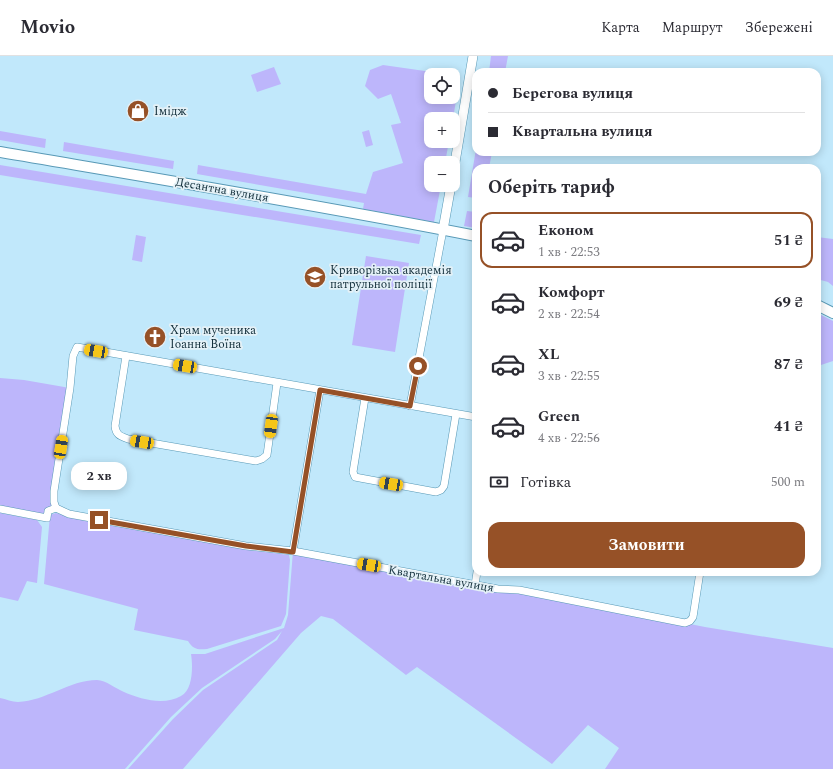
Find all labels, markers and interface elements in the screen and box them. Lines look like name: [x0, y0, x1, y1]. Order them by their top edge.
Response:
text: Movio: [20, 13, 75, 42]
text: Карта: [601, 17, 640, 38]
text: Маршрут: [662, 17, 723, 38]
text: Збережені: [745, 17, 813, 38]
map controls: [424, 68, 460, 192]
button: locate: [424, 68, 460, 104]
text: Берегова вулиця: [512, 82, 633, 105]
shop icon: Імідж: [125, 98, 151, 124]
place label: Імідж: [154, 102, 187, 121]
button: +: [424, 112, 460, 148]
text: Квартальна вулиця: [512, 120, 653, 143]
button: −: [424, 156, 460, 192]
street label: Десантна вулиця: [174, 172, 270, 208]
text: Оберіть тариф: [488, 174, 615, 201]
text: Економ: [538, 219, 594, 242]
icon: car: [490, 222, 526, 258]
text: 51 ₴: [774, 229, 803, 252]
text: 1 хв · 22:53: [538, 242, 600, 262]
place label: Криворізька академія патрульної поліції: [330, 261, 452, 294]
school or university icon: Криворізька академія патрульної поліції: [302, 264, 328, 290]
text: Комфорт: [538, 281, 605, 304]
icon: car: [490, 284, 526, 320]
text: 69 ₴: [774, 291, 803, 314]
text: 2 хв · 22:54: [538, 304, 600, 324]
place label: Храм мученика Іоанна Воїна: [170, 321, 256, 354]
church icon: Храм мученика Іоанна Воїна: [142, 324, 168, 350]
car: [83, 343, 109, 359]
text: XL: [538, 343, 559, 366]
icon: car: [490, 346, 526, 382]
text: 87 ₴: [774, 353, 803, 376]
route start: [409, 357, 427, 375]
car: [172, 358, 198, 374]
text: 3 хв · 22:55: [538, 366, 600, 386]
text: Green: [538, 405, 580, 428]
icon: car: [490, 408, 526, 444]
car: [263, 413, 279, 439]
text: 41 ₴: [774, 415, 803, 438]
text: 4 хв · 22:56: [538, 428, 600, 448]
car: [53, 434, 69, 460]
car: [129, 434, 155, 450]
callout: 2 хв: [71, 462, 127, 490]
text: 2 хв: [87, 466, 111, 486]
icon: cash: [488, 471, 510, 493]
text: Готівка: [520, 471, 571, 494]
text: 500 m: [771, 472, 805, 492]
car: [378, 476, 404, 492]
route end: [90, 511, 108, 529]
button: Замовити: [488, 522, 805, 568]
car: [356, 557, 382, 573]
street label: Квартальна вулиця: [387, 560, 495, 598]

